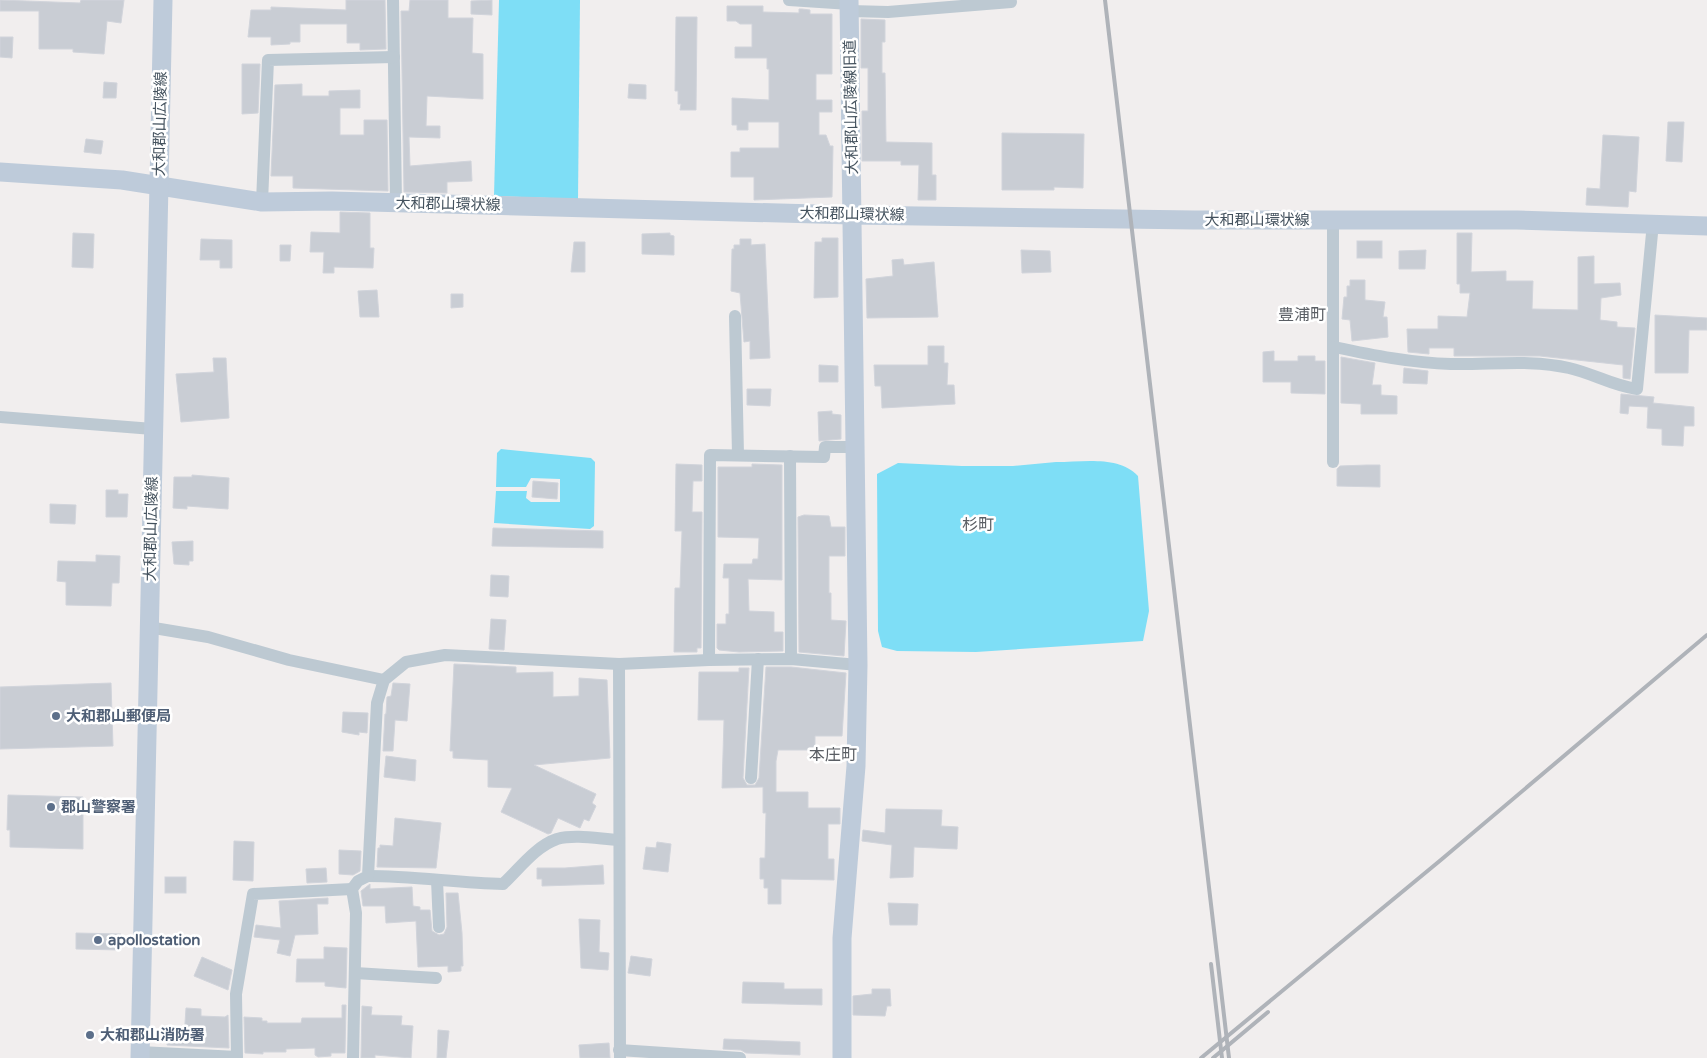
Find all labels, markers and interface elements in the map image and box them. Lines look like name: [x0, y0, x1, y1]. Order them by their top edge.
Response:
street label: 大和郡山広陵線旧道: [841, 39, 861, 175]
street label: 大和郡山広陵線: [150, 71, 170, 177]
street label: 大和郡山環状線: [395, 194, 501, 214]
street label: 大和郡山環状線: [799, 204, 905, 224]
street label: 大和郡山環状線: [1204, 211, 1310, 229]
district label: 豊浦町: [1278, 305, 1326, 325]
street label: 大和郡山広陵線: [141, 476, 161, 582]
district label: 杉町: [962, 515, 994, 535]
place label: 大和郡山郵便局: [66, 707, 171, 725]
marker: 大和郡山郵便局: [50, 710, 62, 722]
district label: 本庄町: [809, 745, 857, 765]
place label: 郡山警察署: [61, 798, 136, 816]
marker: 郡山警察署: [45, 801, 57, 813]
place label: apollostation: [108, 931, 200, 950]
marker: apollostation: [92, 934, 104, 946]
place label: 大和郡山消防署: [100, 1026, 205, 1044]
marker: 大和郡山消防署: [84, 1029, 96, 1041]

